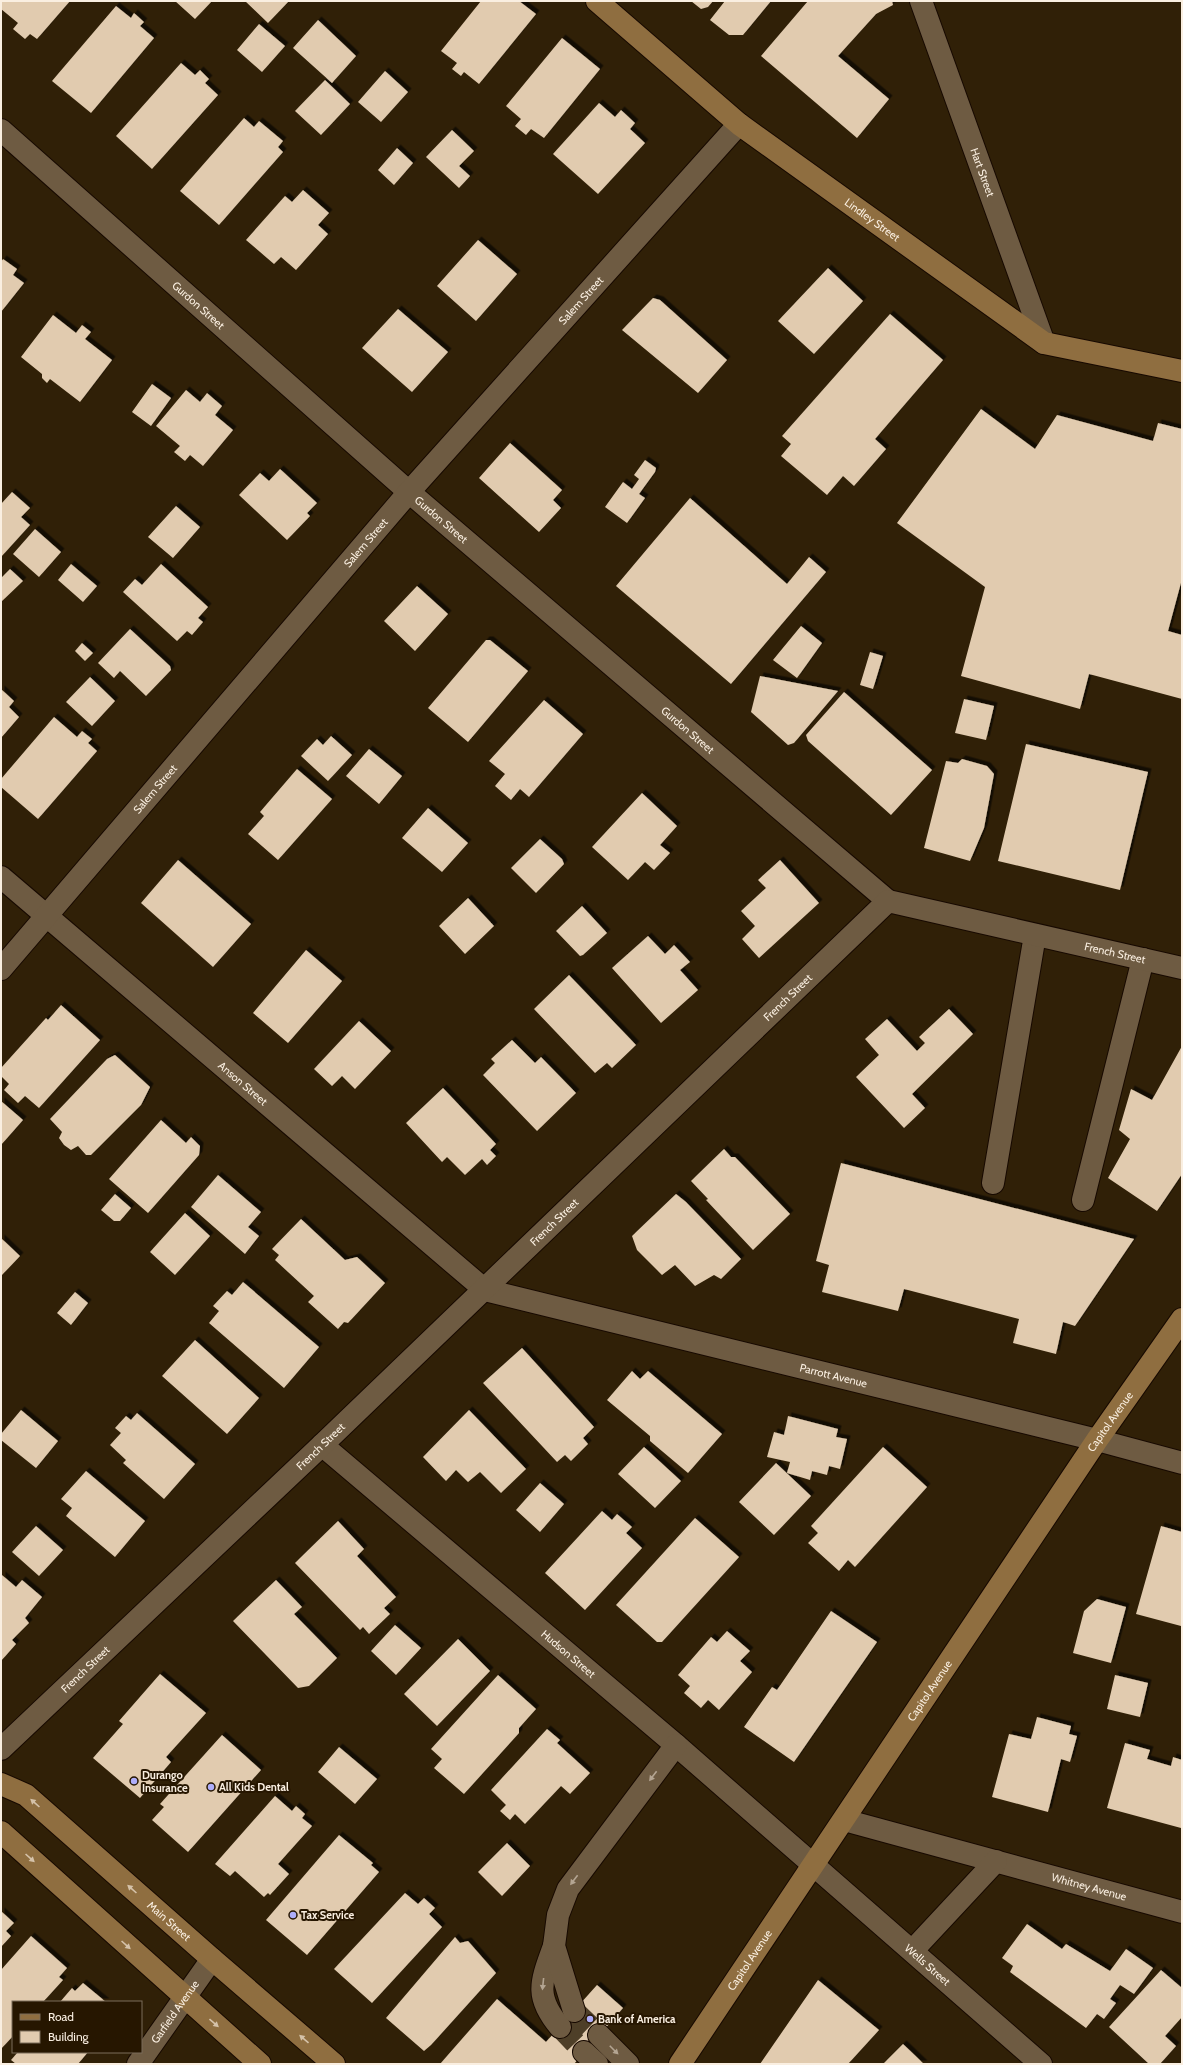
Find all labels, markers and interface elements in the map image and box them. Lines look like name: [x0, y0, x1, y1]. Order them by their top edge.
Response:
street label: Hart Street: [967, 146, 998, 199]
street label: Lindley Street: [842, 195, 903, 244]
street label: Salem Street: [555, 273, 606, 328]
street label: Gurdon Street: [169, 278, 228, 332]
street label: Gurdon Street: [412, 493, 471, 546]
street label: Salem Street: [341, 515, 391, 570]
street label: Gurdon Street: [658, 703, 717, 757]
street label: Salem Street: [130, 761, 180, 816]
street label: French Street: [1083, 939, 1147, 967]
street label: French Street: [760, 971, 815, 1024]
street label: Anson Street: [215, 1058, 271, 1109]
street label: French Street: [527, 1195, 582, 1249]
street label: Parrott Avenue: [798, 1360, 869, 1391]
street label: Capitol Avenue: [1084, 1389, 1136, 1454]
street label: French Street: [293, 1420, 348, 1473]
street label: Hudson Street: [538, 1627, 599, 1681]
street label: French Street: [58, 1643, 113, 1696]
street label: Capitol Avenue: [904, 1657, 955, 1724]
place label: Durango Insurance: [142, 1768, 188, 1795]
one-way arrow: [648, 1771, 657, 1782]
marker: Durango Insurance: [129, 1776, 139, 1786]
place label: All Kids Dental: [219, 1780, 289, 1794]
marker: All Kids Dental: [206, 1782, 216, 1792]
one-way arrow: [30, 1798, 40, 1807]
one-way arrow: [25, 1853, 35, 1863]
street label: Whitney Avenue: [1050, 1870, 1128, 1904]
one-way arrow: [570, 1875, 579, 1886]
one-way arrow: [127, 1884, 137, 1893]
street label: Main Street: [144, 1898, 194, 1944]
place label: Tax Service: [301, 1908, 355, 1922]
marker: Tax Service: [288, 1910, 298, 1920]
street label: Capitol Avenue: [724, 1927, 775, 1993]
one-way arrow: [122, 1940, 131, 1949]
street label: Wells Street: [902, 1941, 953, 1989]
street label: Garfield Avenue: [148, 1977, 202, 2046]
one-way arrow: [540, 1978, 546, 1990]
legend: [12, 2001, 142, 2053]
text: Road: [48, 2009, 74, 2024]
place label: Bank of America: [598, 2012, 676, 2026]
marker: Bank of America: [585, 2014, 595, 2024]
one-way arrow: [209, 2019, 219, 2028]
text: Building: [48, 2029, 90, 2044]
one-way arrow: [299, 2034, 309, 2043]
one-way arrow: [609, 2045, 618, 2055]

